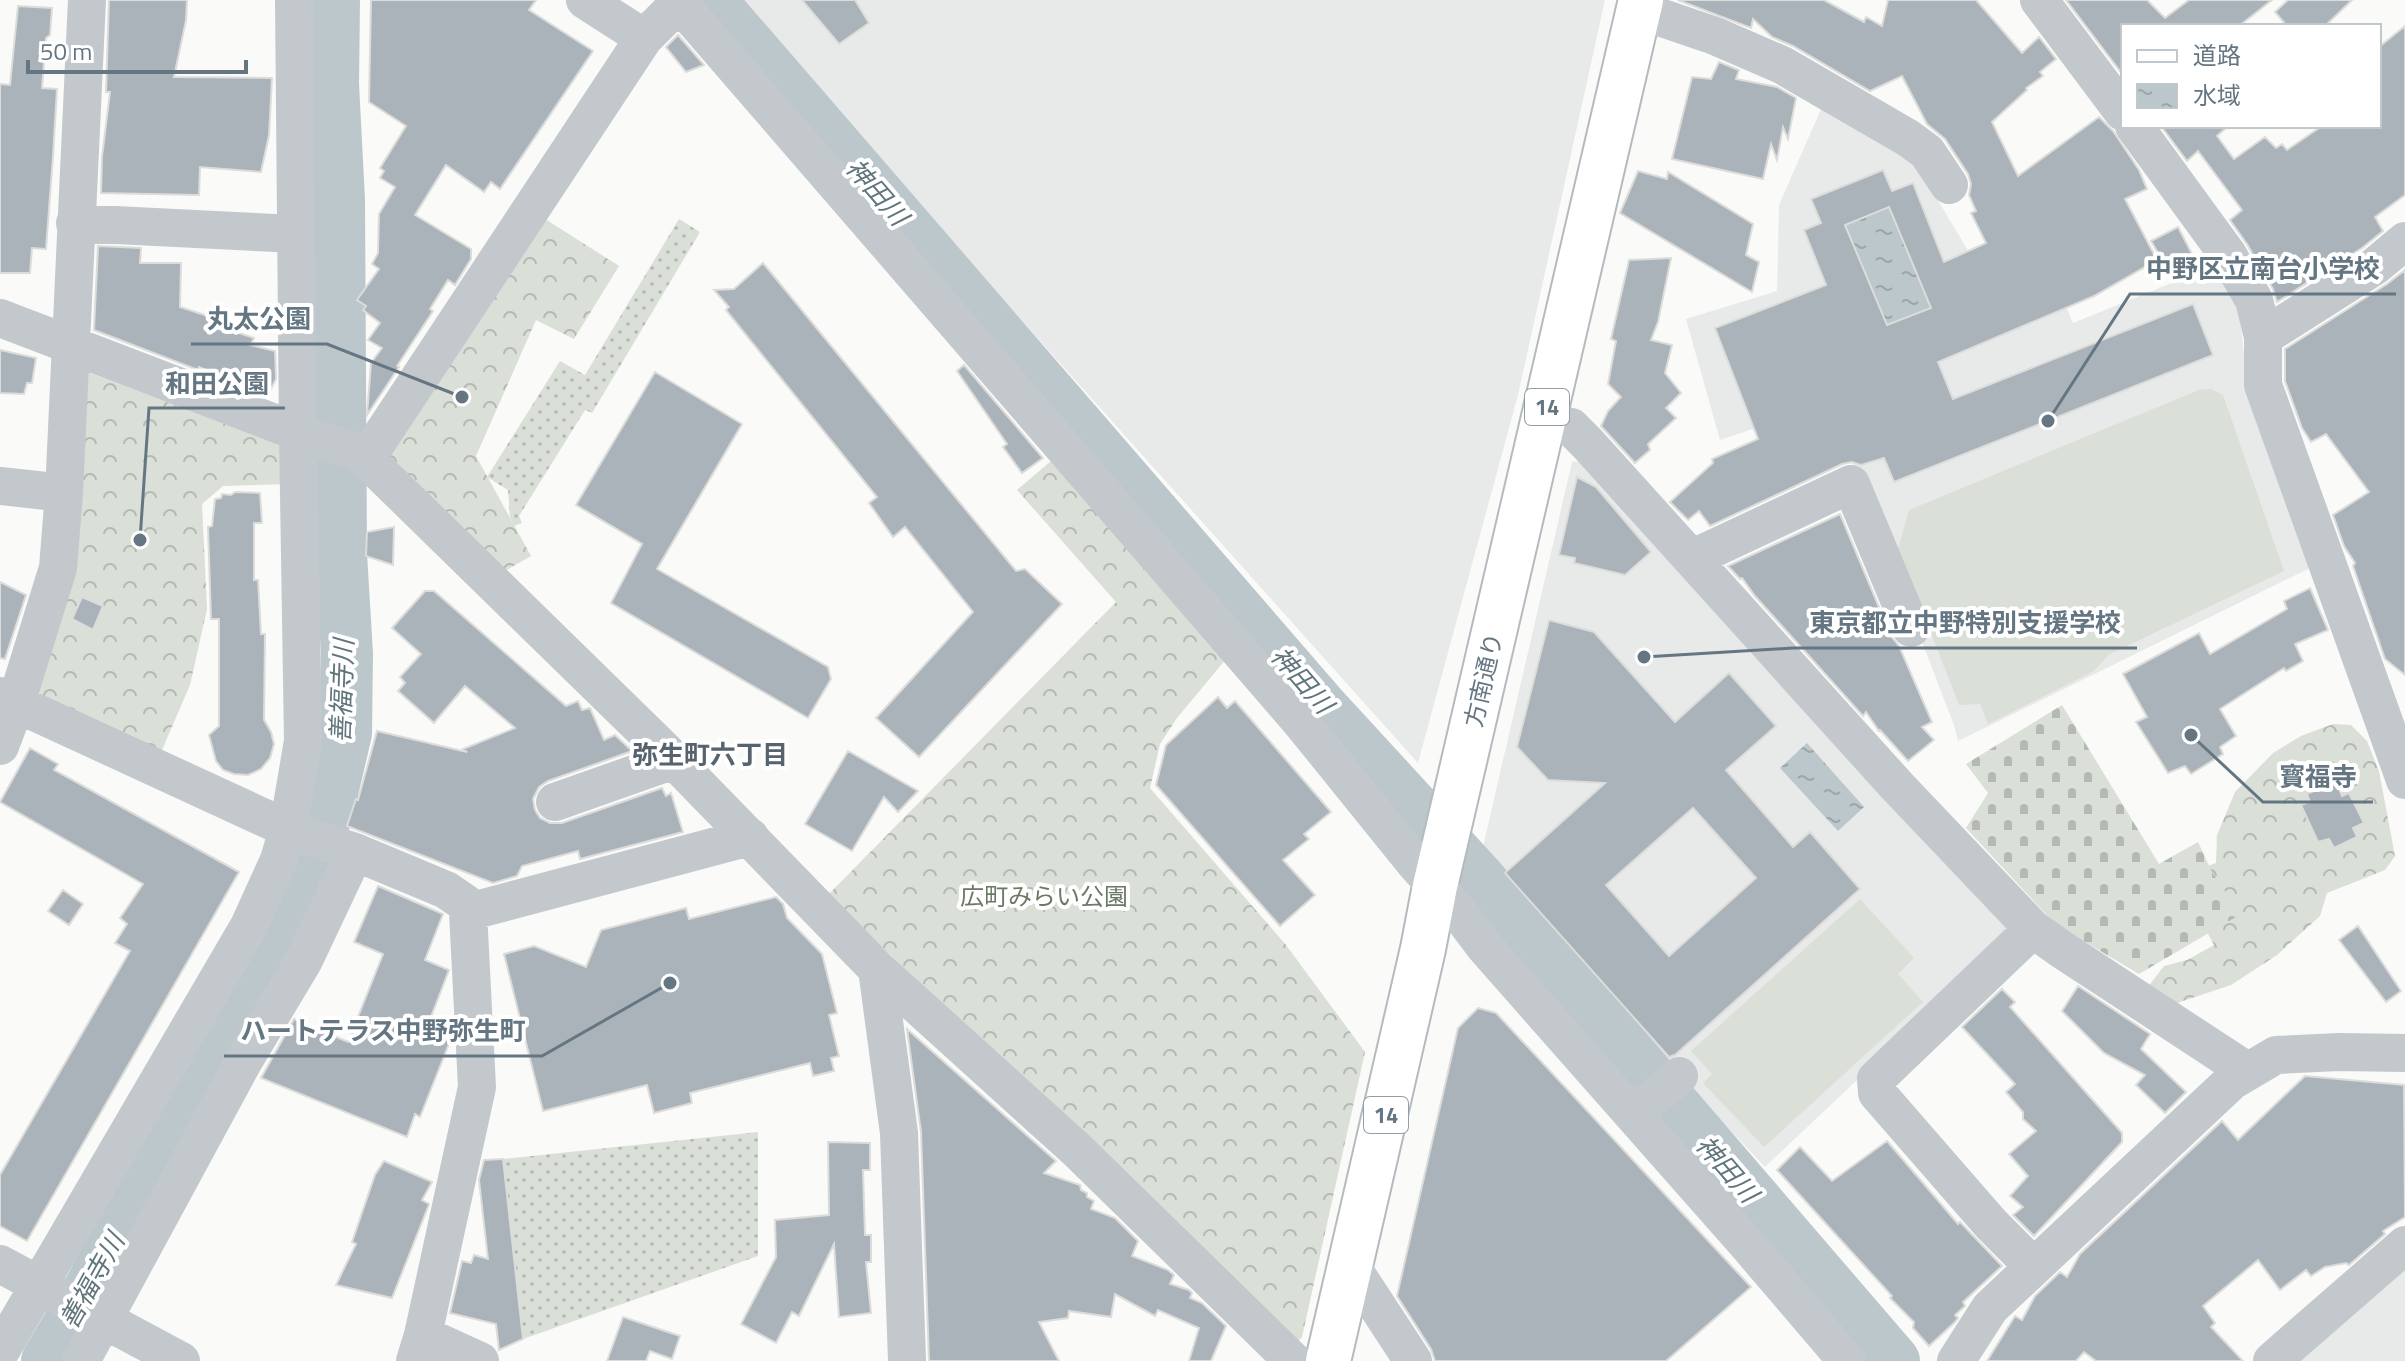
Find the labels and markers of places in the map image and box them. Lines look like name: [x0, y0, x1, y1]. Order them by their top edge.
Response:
callout: 中野区立南台小学校: [2130, 244, 2396, 294]
callout: 丸太公園: [191, 294, 327, 344]
callout: 和田公園: [149, 358, 285, 408]
callout: 東京都立中野特別支援学校: [1793, 598, 2137, 648]
callout: 寳福寺: [2263, 752, 2373, 802]
callout: ハートテラス中野弥生町: [224, 1006, 542, 1056]

